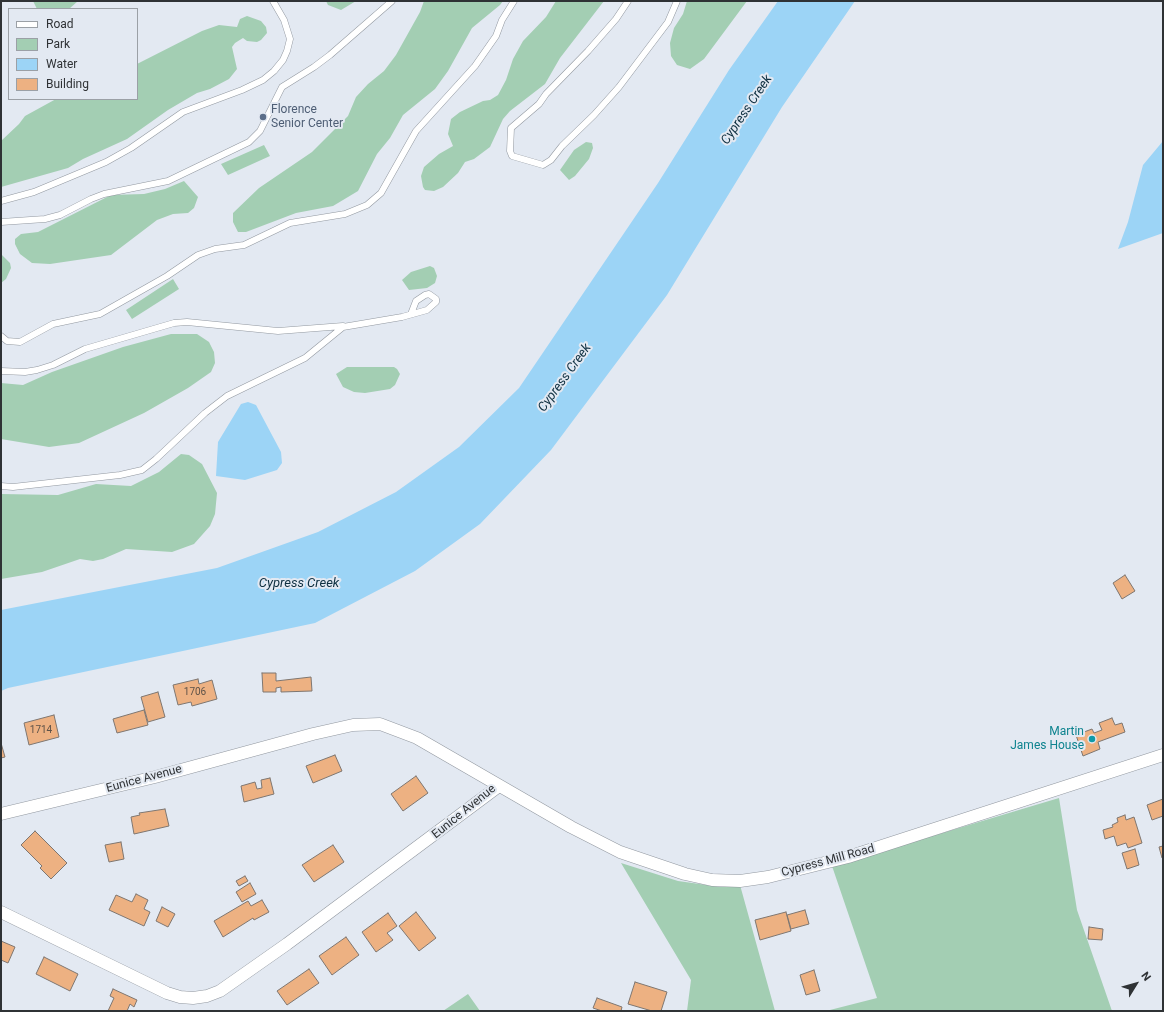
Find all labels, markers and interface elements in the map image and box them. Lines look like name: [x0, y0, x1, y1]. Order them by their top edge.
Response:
legend: [8, 8, 138, 100]
text: Road: [46, 17, 74, 31]
text: Park: [46, 37, 70, 51]
text: Water: [46, 57, 77, 71]
water label: Cypress Creek: [718, 72, 776, 148]
text: Building: [46, 77, 89, 91]
place label: Florence Senior Center: [271, 103, 343, 131]
marker: Florence Senior Center: [258, 112, 268, 122]
water label: Cypress Creek: [535, 341, 595, 415]
water label: Cypress Creek: [259, 576, 339, 592]
house number: 1706: [184, 686, 206, 698]
house number: 1714: [30, 724, 52, 736]
place label: Martin James House: [1010, 725, 1084, 753]
marker: Martin James House: [1087, 734, 1097, 744]
street label: Eunice Avenue: [105, 762, 183, 796]
street label: Eunice Avenue: [429, 782, 499, 842]
street label: Cypress Mill Road: [780, 842, 876, 880]
north arrow: [1116, 964, 1156, 1004]
text: N: [1138, 969, 1154, 983]

